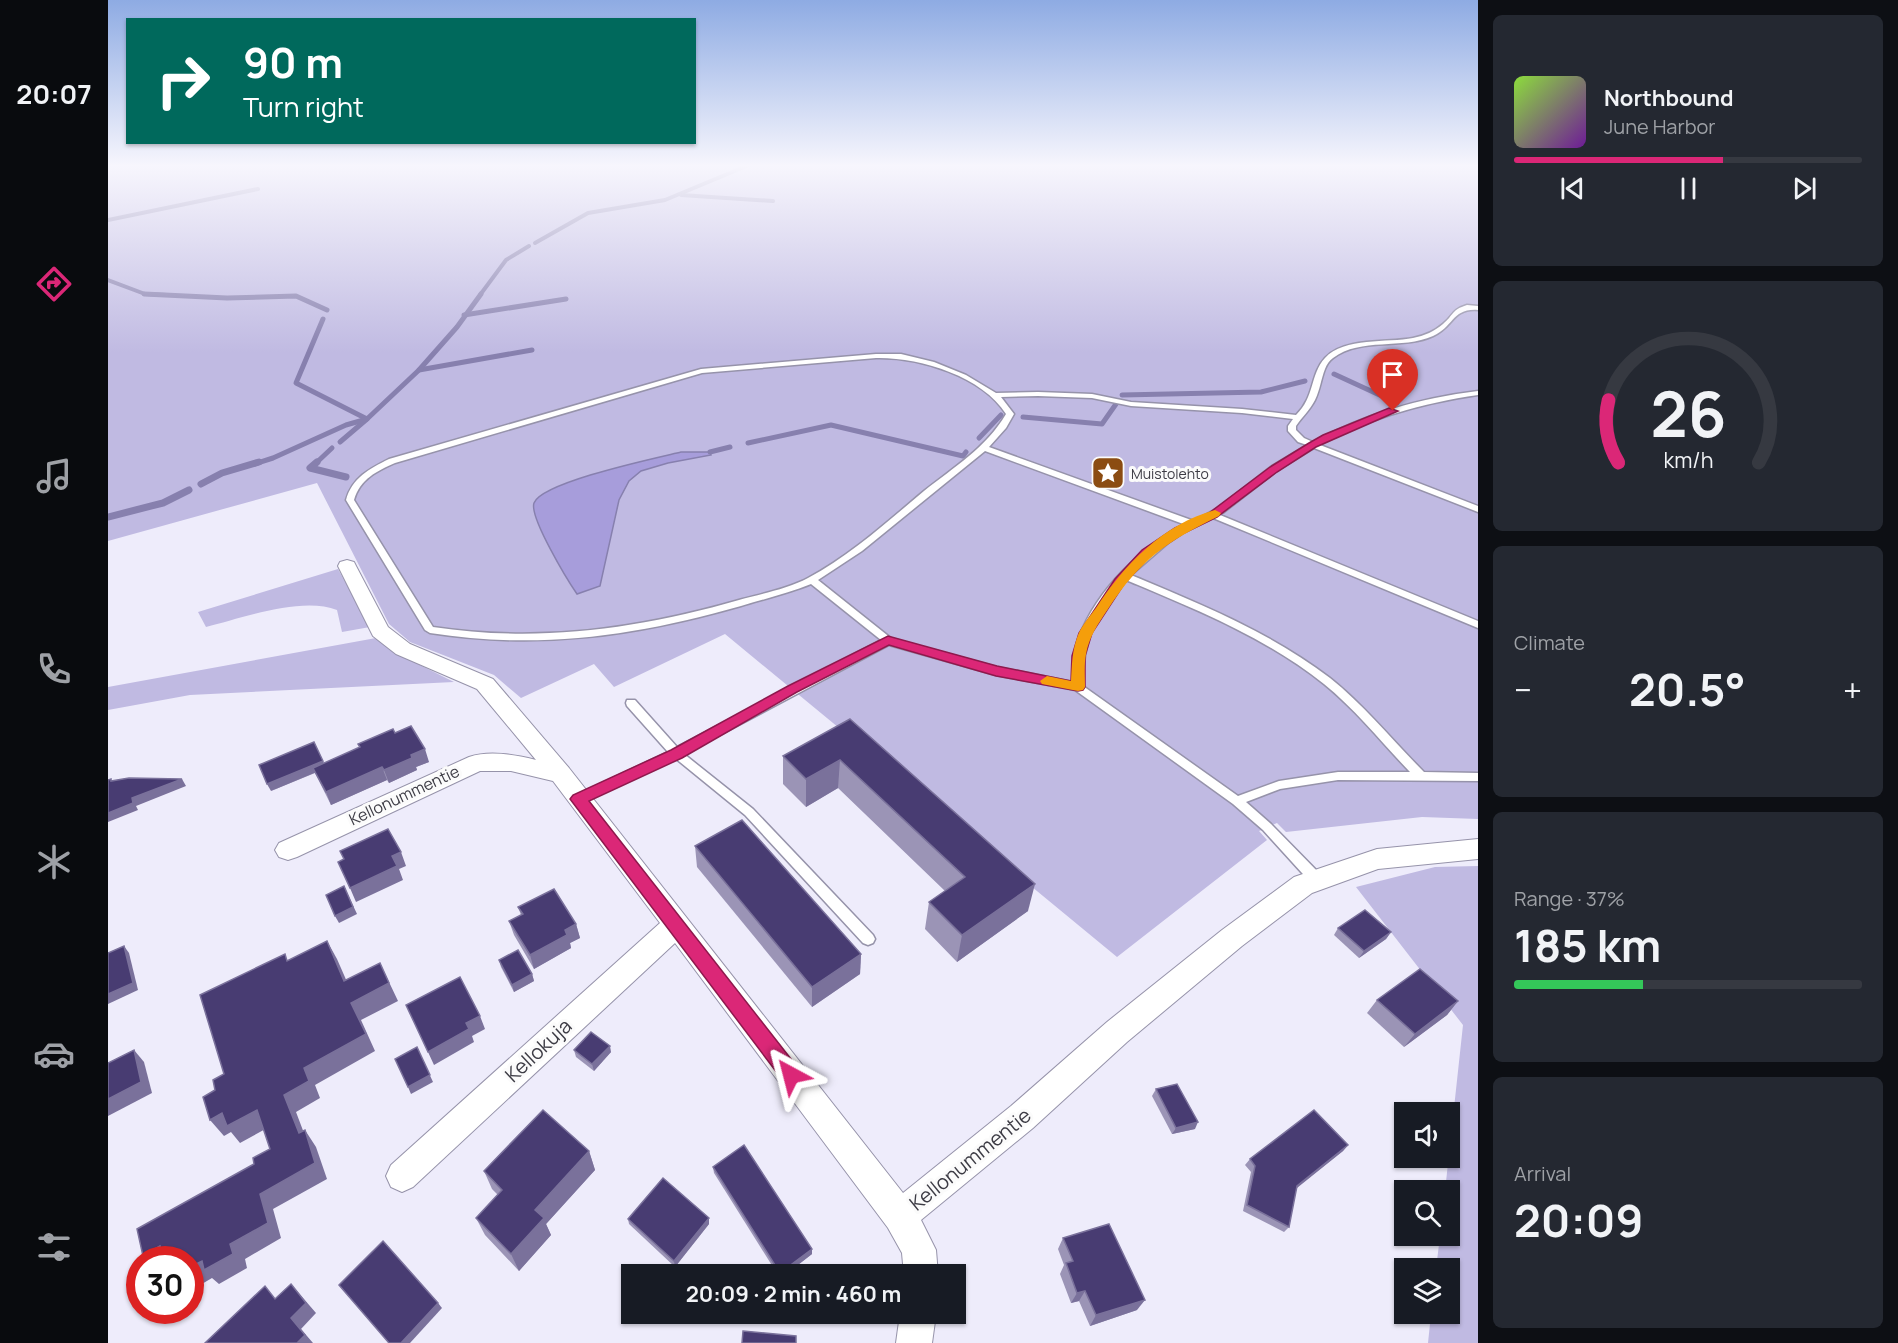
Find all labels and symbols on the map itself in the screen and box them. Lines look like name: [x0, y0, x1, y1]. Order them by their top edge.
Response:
pin: [1367, 349, 1418, 411]
place icon: Muistolehto: [1090, 455, 1126, 491]
place label: Muistolehto: [1131, 464, 1209, 483]
street label: Kellonummentie: [345, 760, 463, 830]
street label: Kellokuja: [499, 1012, 577, 1088]
position arrow: [759, 1043, 823, 1107]
street label: Kellonummentie: [904, 1102, 1036, 1216]
speed limit sign: 30: [126, 1246, 204, 1324]

